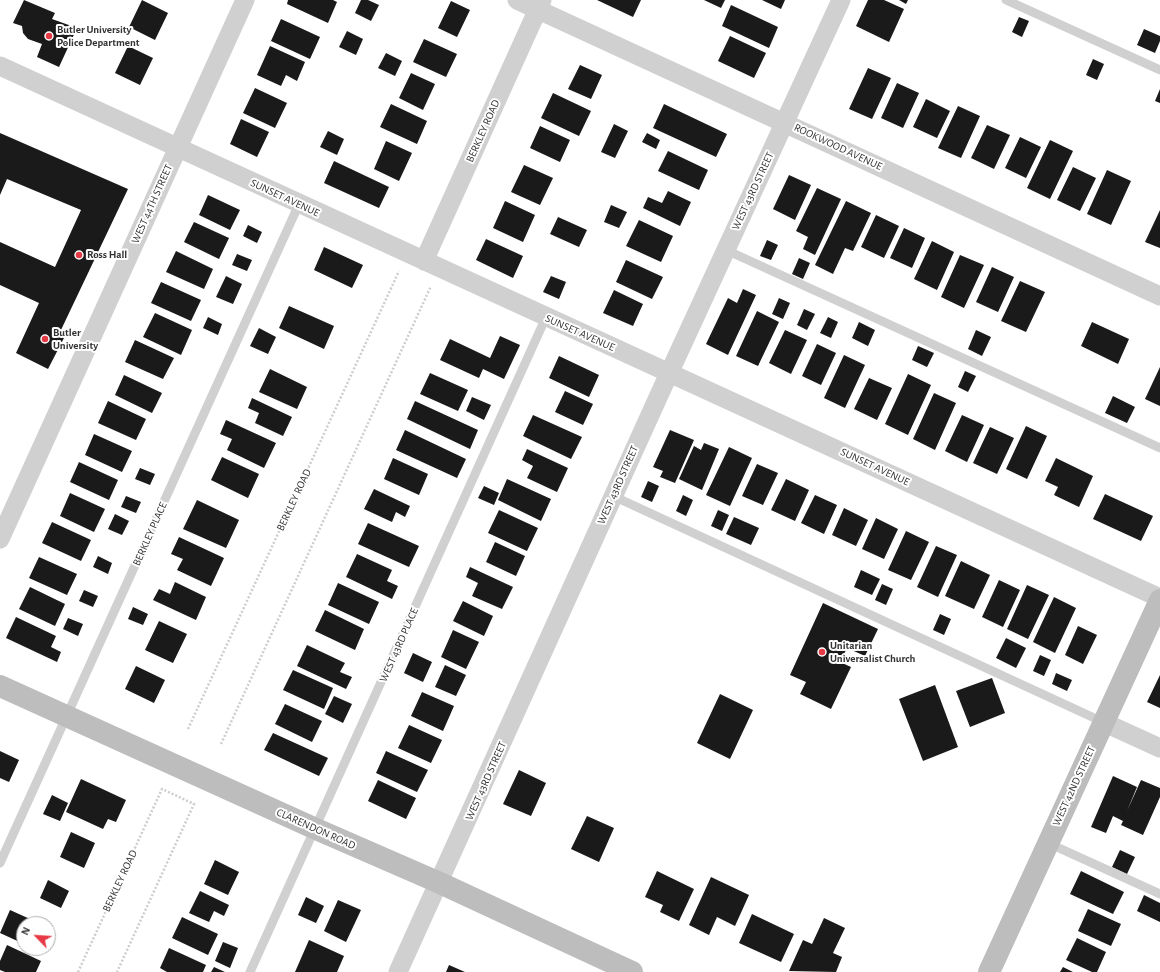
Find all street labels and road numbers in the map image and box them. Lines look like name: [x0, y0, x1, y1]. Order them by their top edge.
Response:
street label: BERKLEY ROAD: [463, 98, 503, 164]
street label: ROOKWOOD AVENUE: [792, 121, 884, 173]
street label: WEST 43RD STREET: [729, 150, 777, 232]
street label: WEST 44TH STREET: [129, 162, 175, 246]
street label: SUNSET AVENUE: [248, 176, 322, 220]
street label: SUNSET AVENUE: [543, 312, 617, 354]
street label: WEST 43RD STREET: [595, 444, 641, 526]
street label: SUNSET AVENUE: [838, 445, 912, 489]
street label: BERKLEY ROAD: [274, 467, 314, 533]
street label: BERKLEY PLACE: [130, 500, 170, 568]
street label: WEST 43RD PLACE: [377, 606, 421, 684]
street label: WEST 43RD STREET: [463, 740, 509, 822]
street label: WEST 42ND STREET: [1050, 744, 1098, 828]
street label: CLARENDON ROAD: [274, 806, 358, 852]
street label: BERKLEY ROAD: [100, 848, 140, 914]

